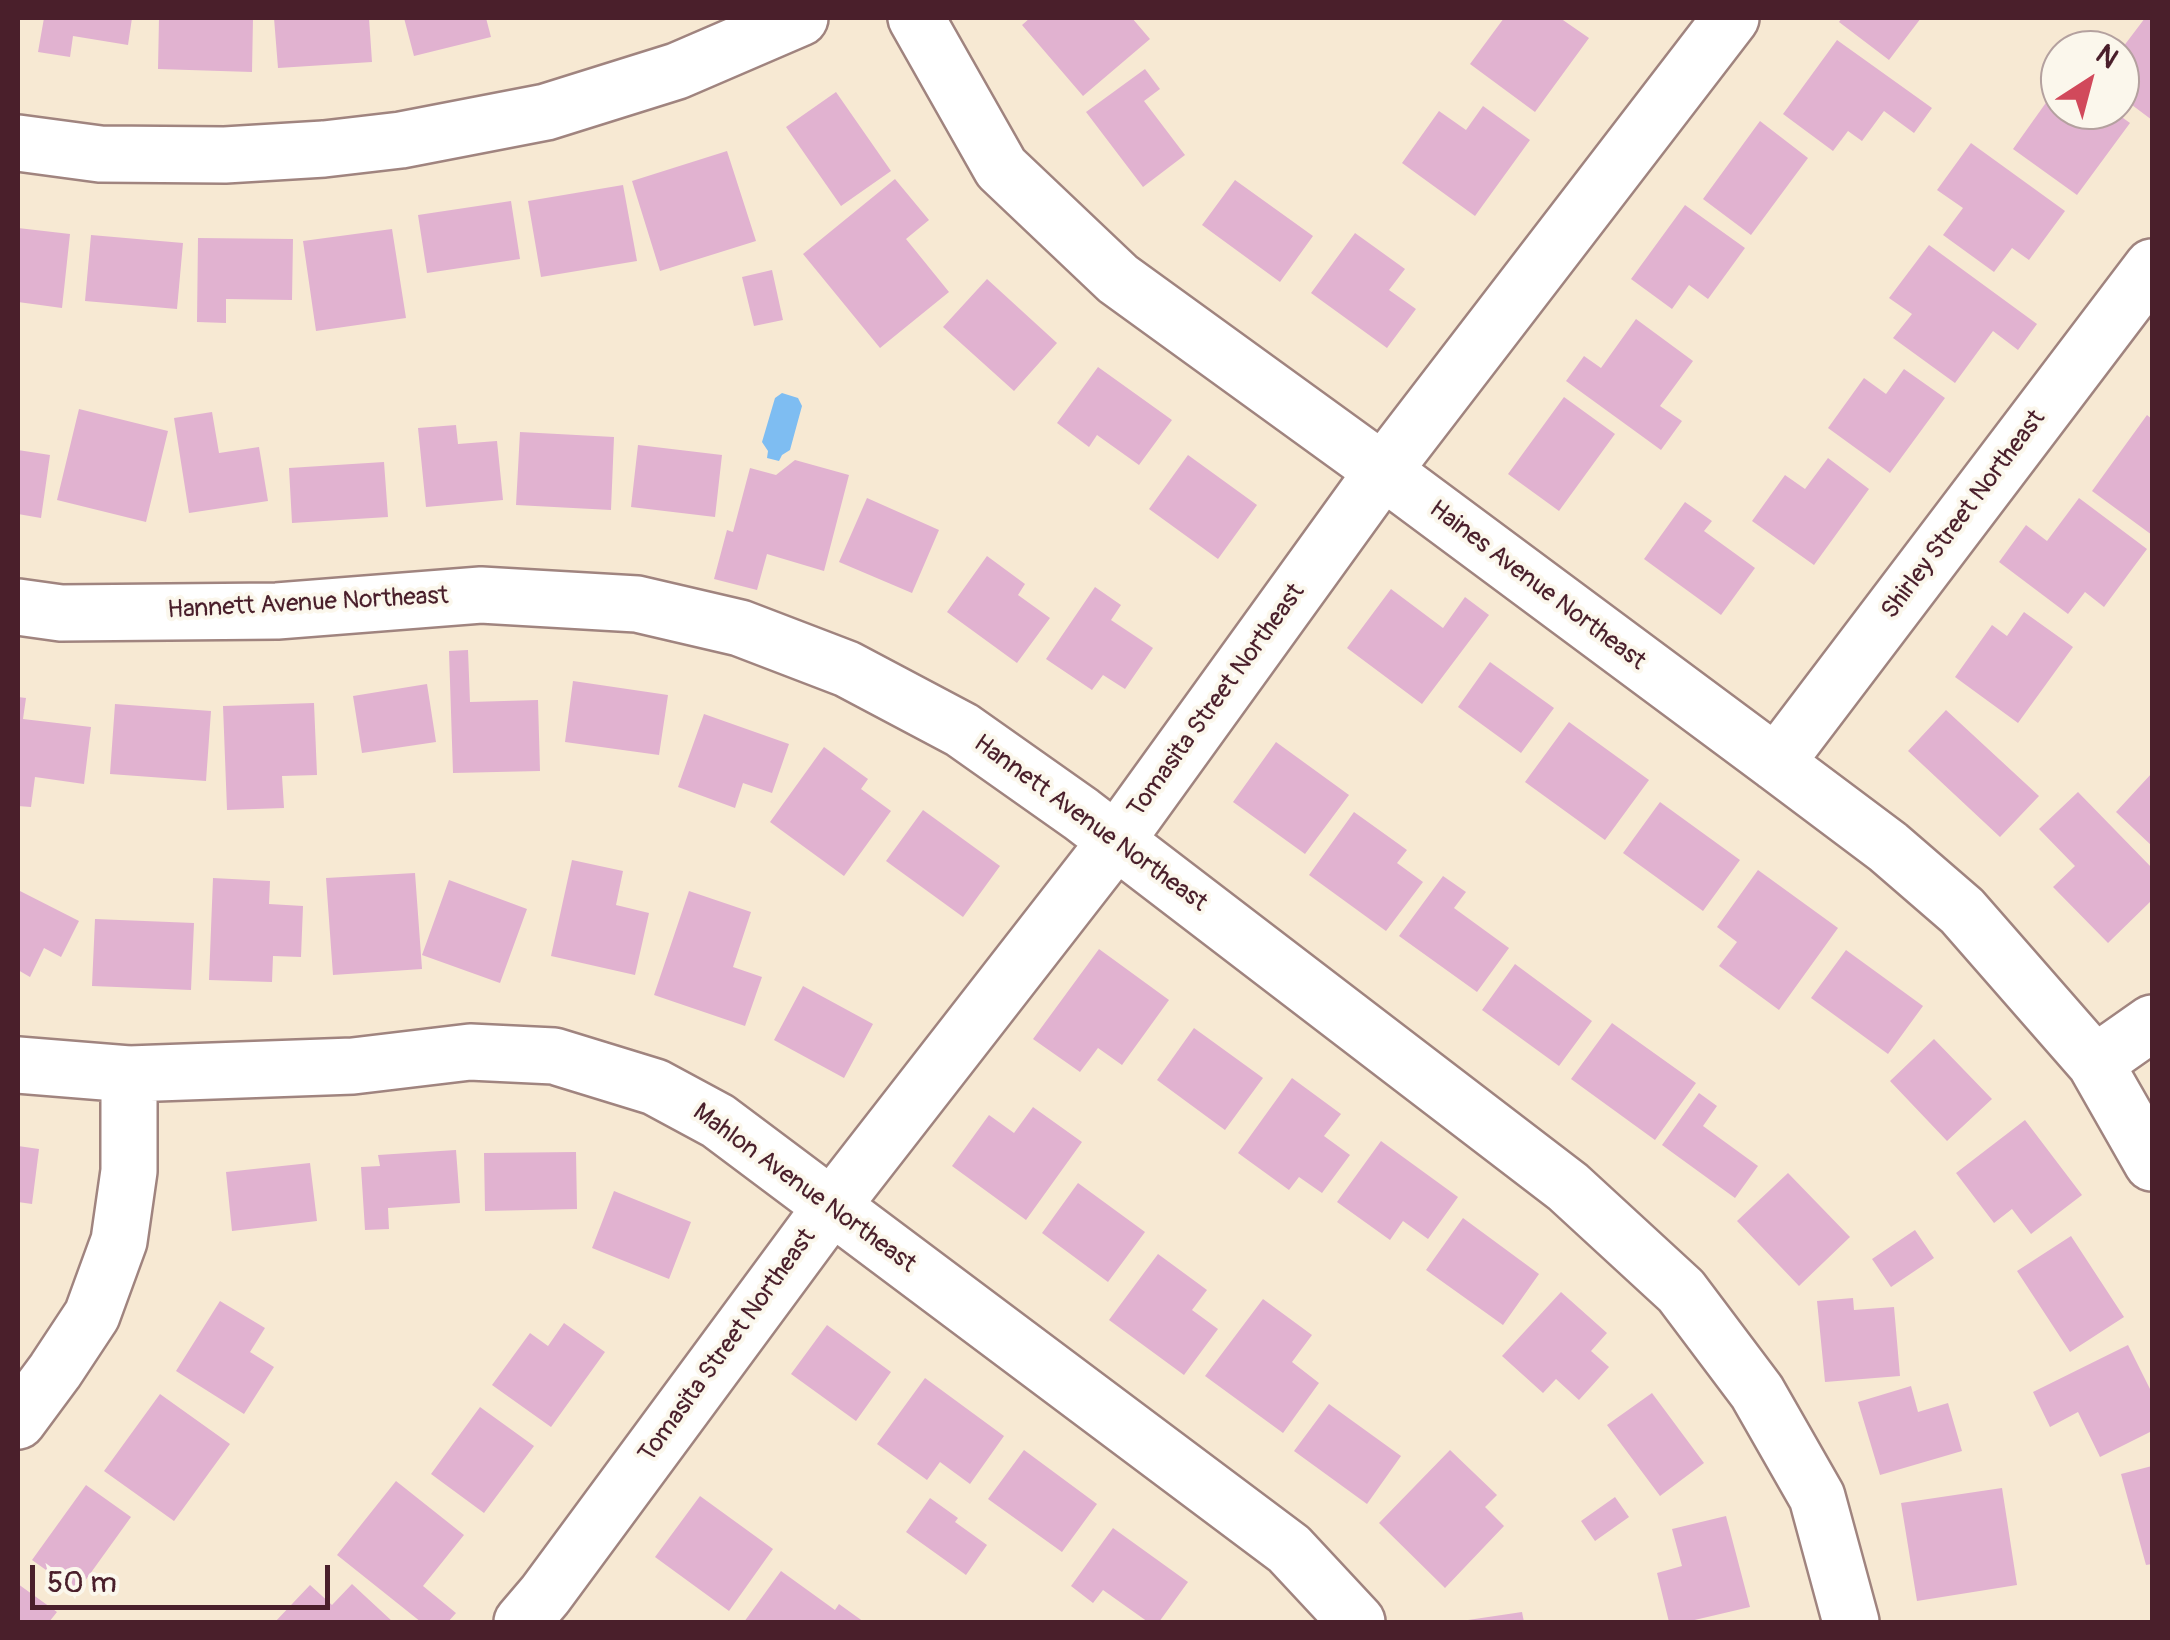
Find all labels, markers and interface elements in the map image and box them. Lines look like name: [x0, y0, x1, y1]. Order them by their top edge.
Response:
north arrow: [2040, 30, 2140, 130]
text: N: [2089, 37, 2125, 77]
street label: Shirley Street Northeast: [1876, 405, 2052, 625]
street label: Haines Avenue Northeast: [1423, 495, 1651, 677]
street label: Tomasita Street Northeast: [1122, 578, 1312, 824]
street label: Hannett Avenue Northeast: [167, 582, 449, 626]
street label: Hannett Avenue Northeast: [967, 729, 1213, 919]
street label: Mahlon Avenue Northeast: [687, 1098, 921, 1280]
street label: Tomasita Street Northeast: [633, 1223, 823, 1469]
scale bar: [35, 1545, 335, 1607]
text: 50 m: [47, 1564, 117, 1601]

